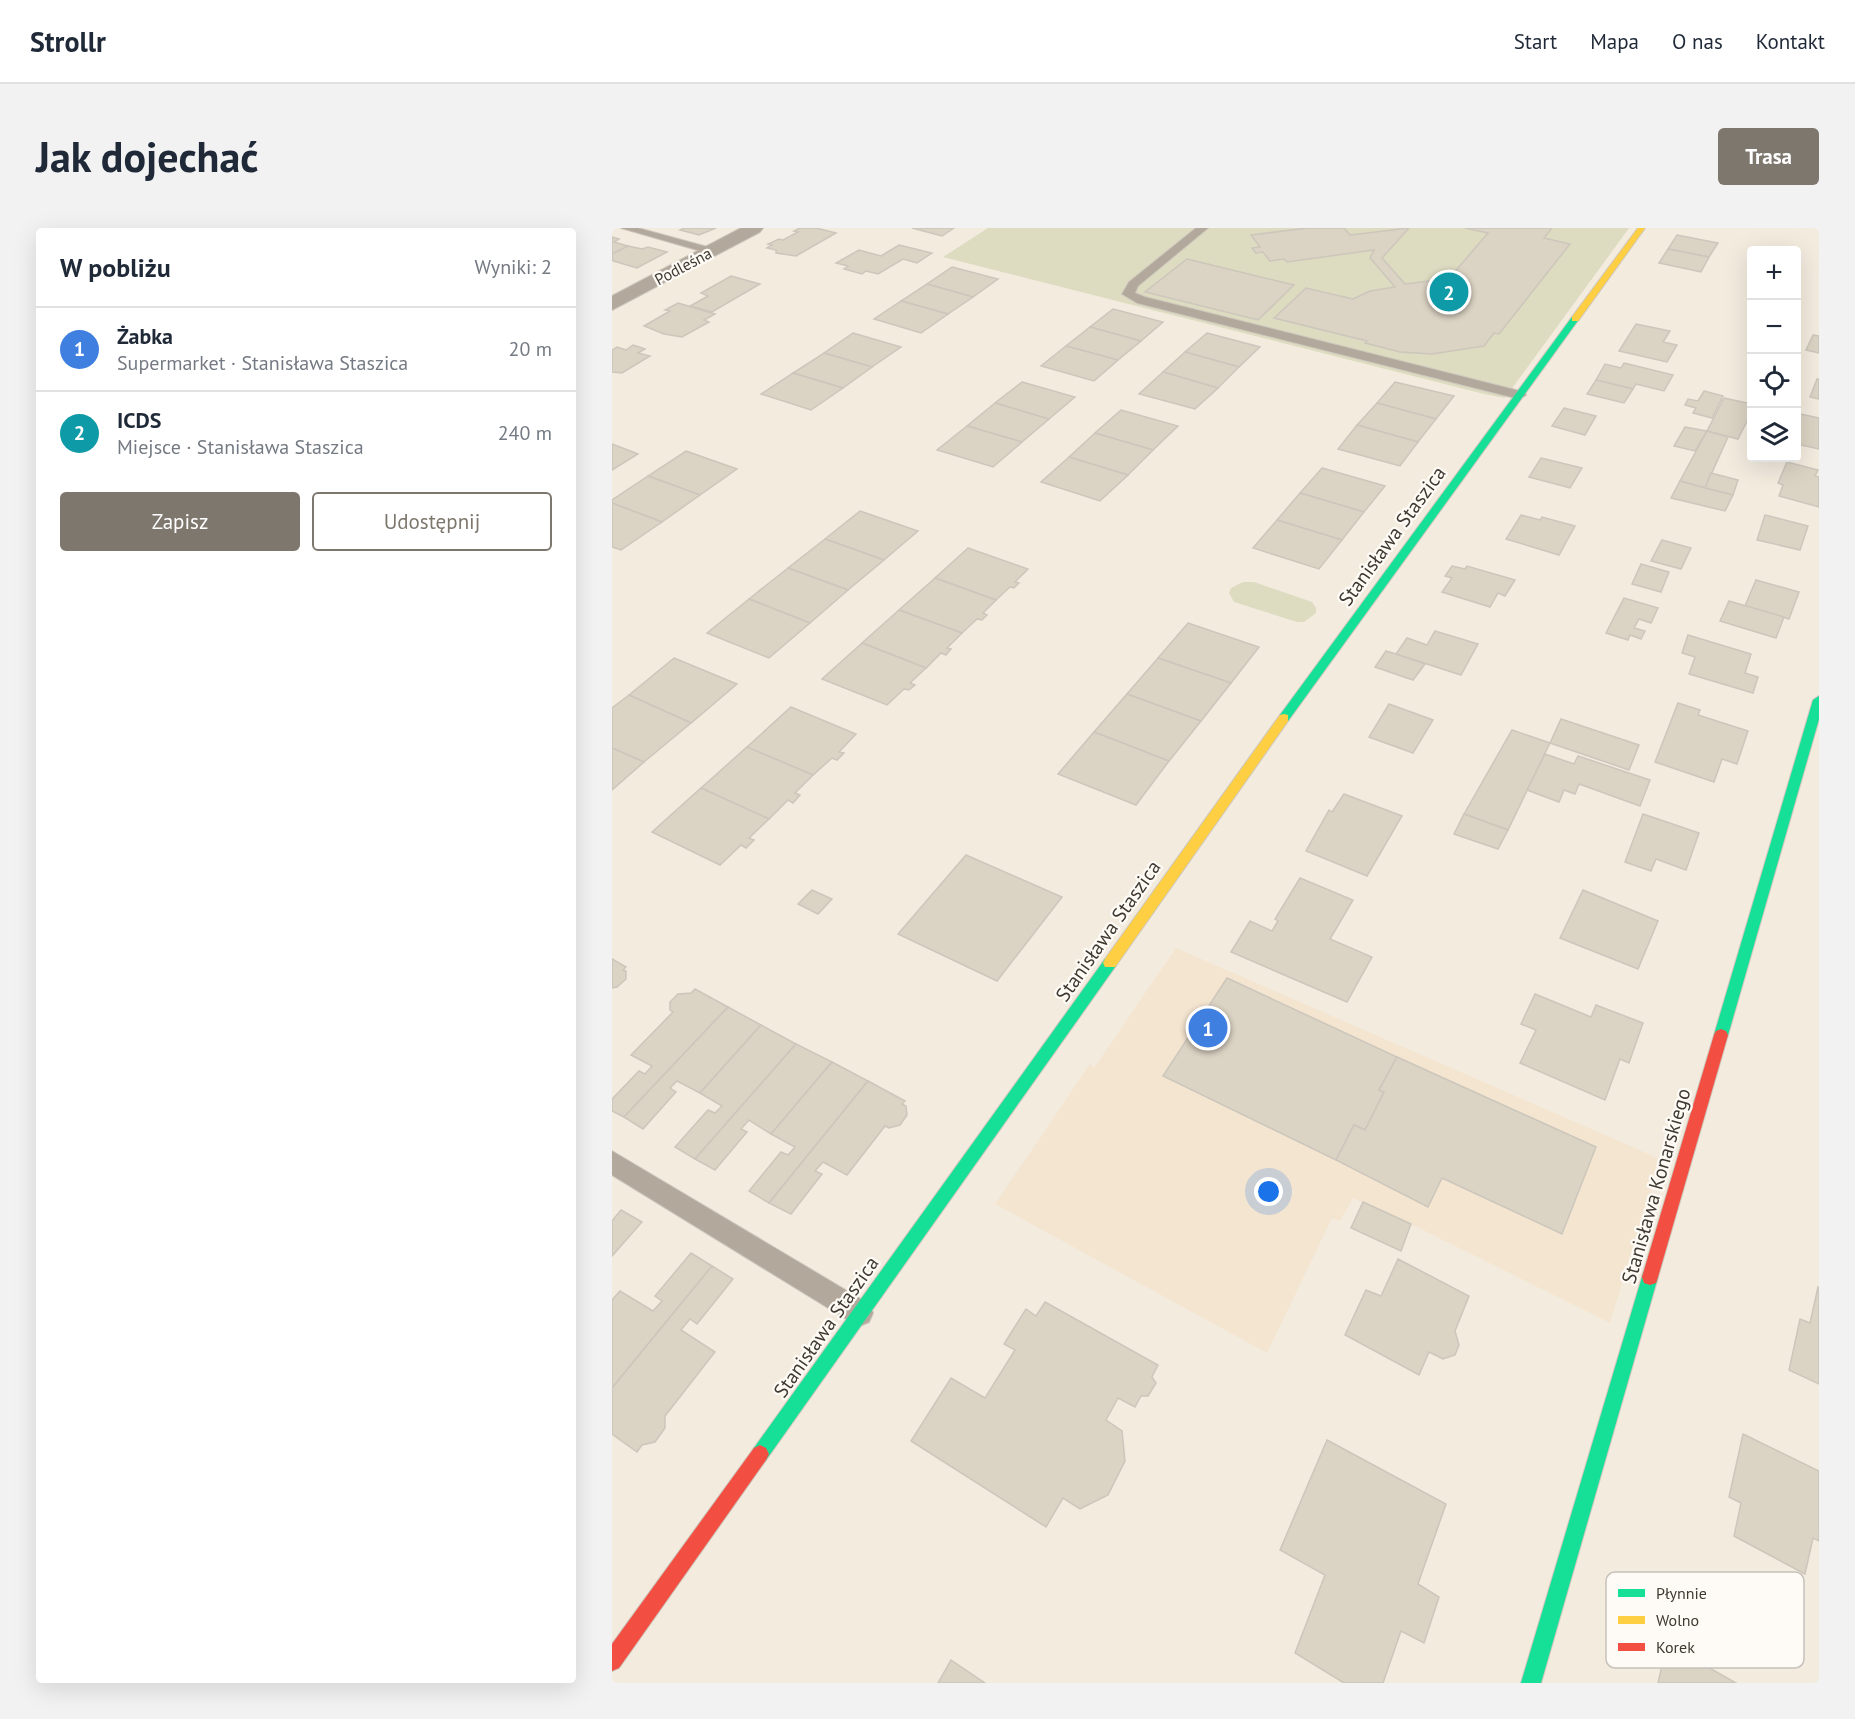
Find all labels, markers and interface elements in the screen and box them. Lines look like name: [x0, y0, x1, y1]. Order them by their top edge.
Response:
text: Strollr: [30, 23, 106, 60]
text: Start: [1514, 28, 1557, 55]
text: Mapa: [1590, 28, 1639, 55]
text: O nas: [1672, 28, 1723, 55]
text: Kontakt: [1756, 28, 1825, 55]
button: Trasa: [1718, 128, 1819, 185]
text: Jak dojechać: [36, 129, 259, 184]
street label: Podleśna: [651, 243, 715, 289]
map controls: [1747, 246, 1801, 462]
button: +: [1747, 246, 1801, 300]
text: W pobliżu: [60, 251, 171, 284]
text: Wyniki: 2: [475, 254, 552, 280]
pin: 2: [1430, 270, 1468, 314]
button: −: [1747, 300, 1801, 354]
text: Żabka: [117, 322, 173, 350]
text: 1: [74, 336, 85, 362]
text: 20 m: [509, 336, 552, 362]
text: Supermarket · Stanisława Staszica: [117, 350, 408, 376]
button: locate: [1747, 354, 1801, 408]
text: ICDS: [117, 406, 161, 434]
button: layers: [1747, 408, 1801, 462]
text: 2: [74, 420, 85, 446]
text: 240 m: [498, 420, 552, 446]
text: Miejsce · Stanisława Staszica: [117, 434, 364, 460]
street label: Stanisława Staszica: [1332, 461, 1452, 611]
button: Zapisz: [60, 492, 300, 551]
button: Udostępnij: [312, 492, 552, 551]
street label: Stanisława Staszica: [1050, 855, 1166, 1007]
pin: 1: [1188, 1006, 1228, 1050]
street label: Stanisława Konarskiego: [1616, 1085, 1696, 1287]
your location: [1254, 1177, 1283, 1206]
street label: Stanisława Staszica: [768, 1251, 884, 1403]
legend: [1606, 1572, 1804, 1668]
text: Płynnie: [1656, 1583, 1707, 1603]
text: Wolno: [1656, 1610, 1699, 1630]
text: Korek: [1656, 1637, 1695, 1657]

